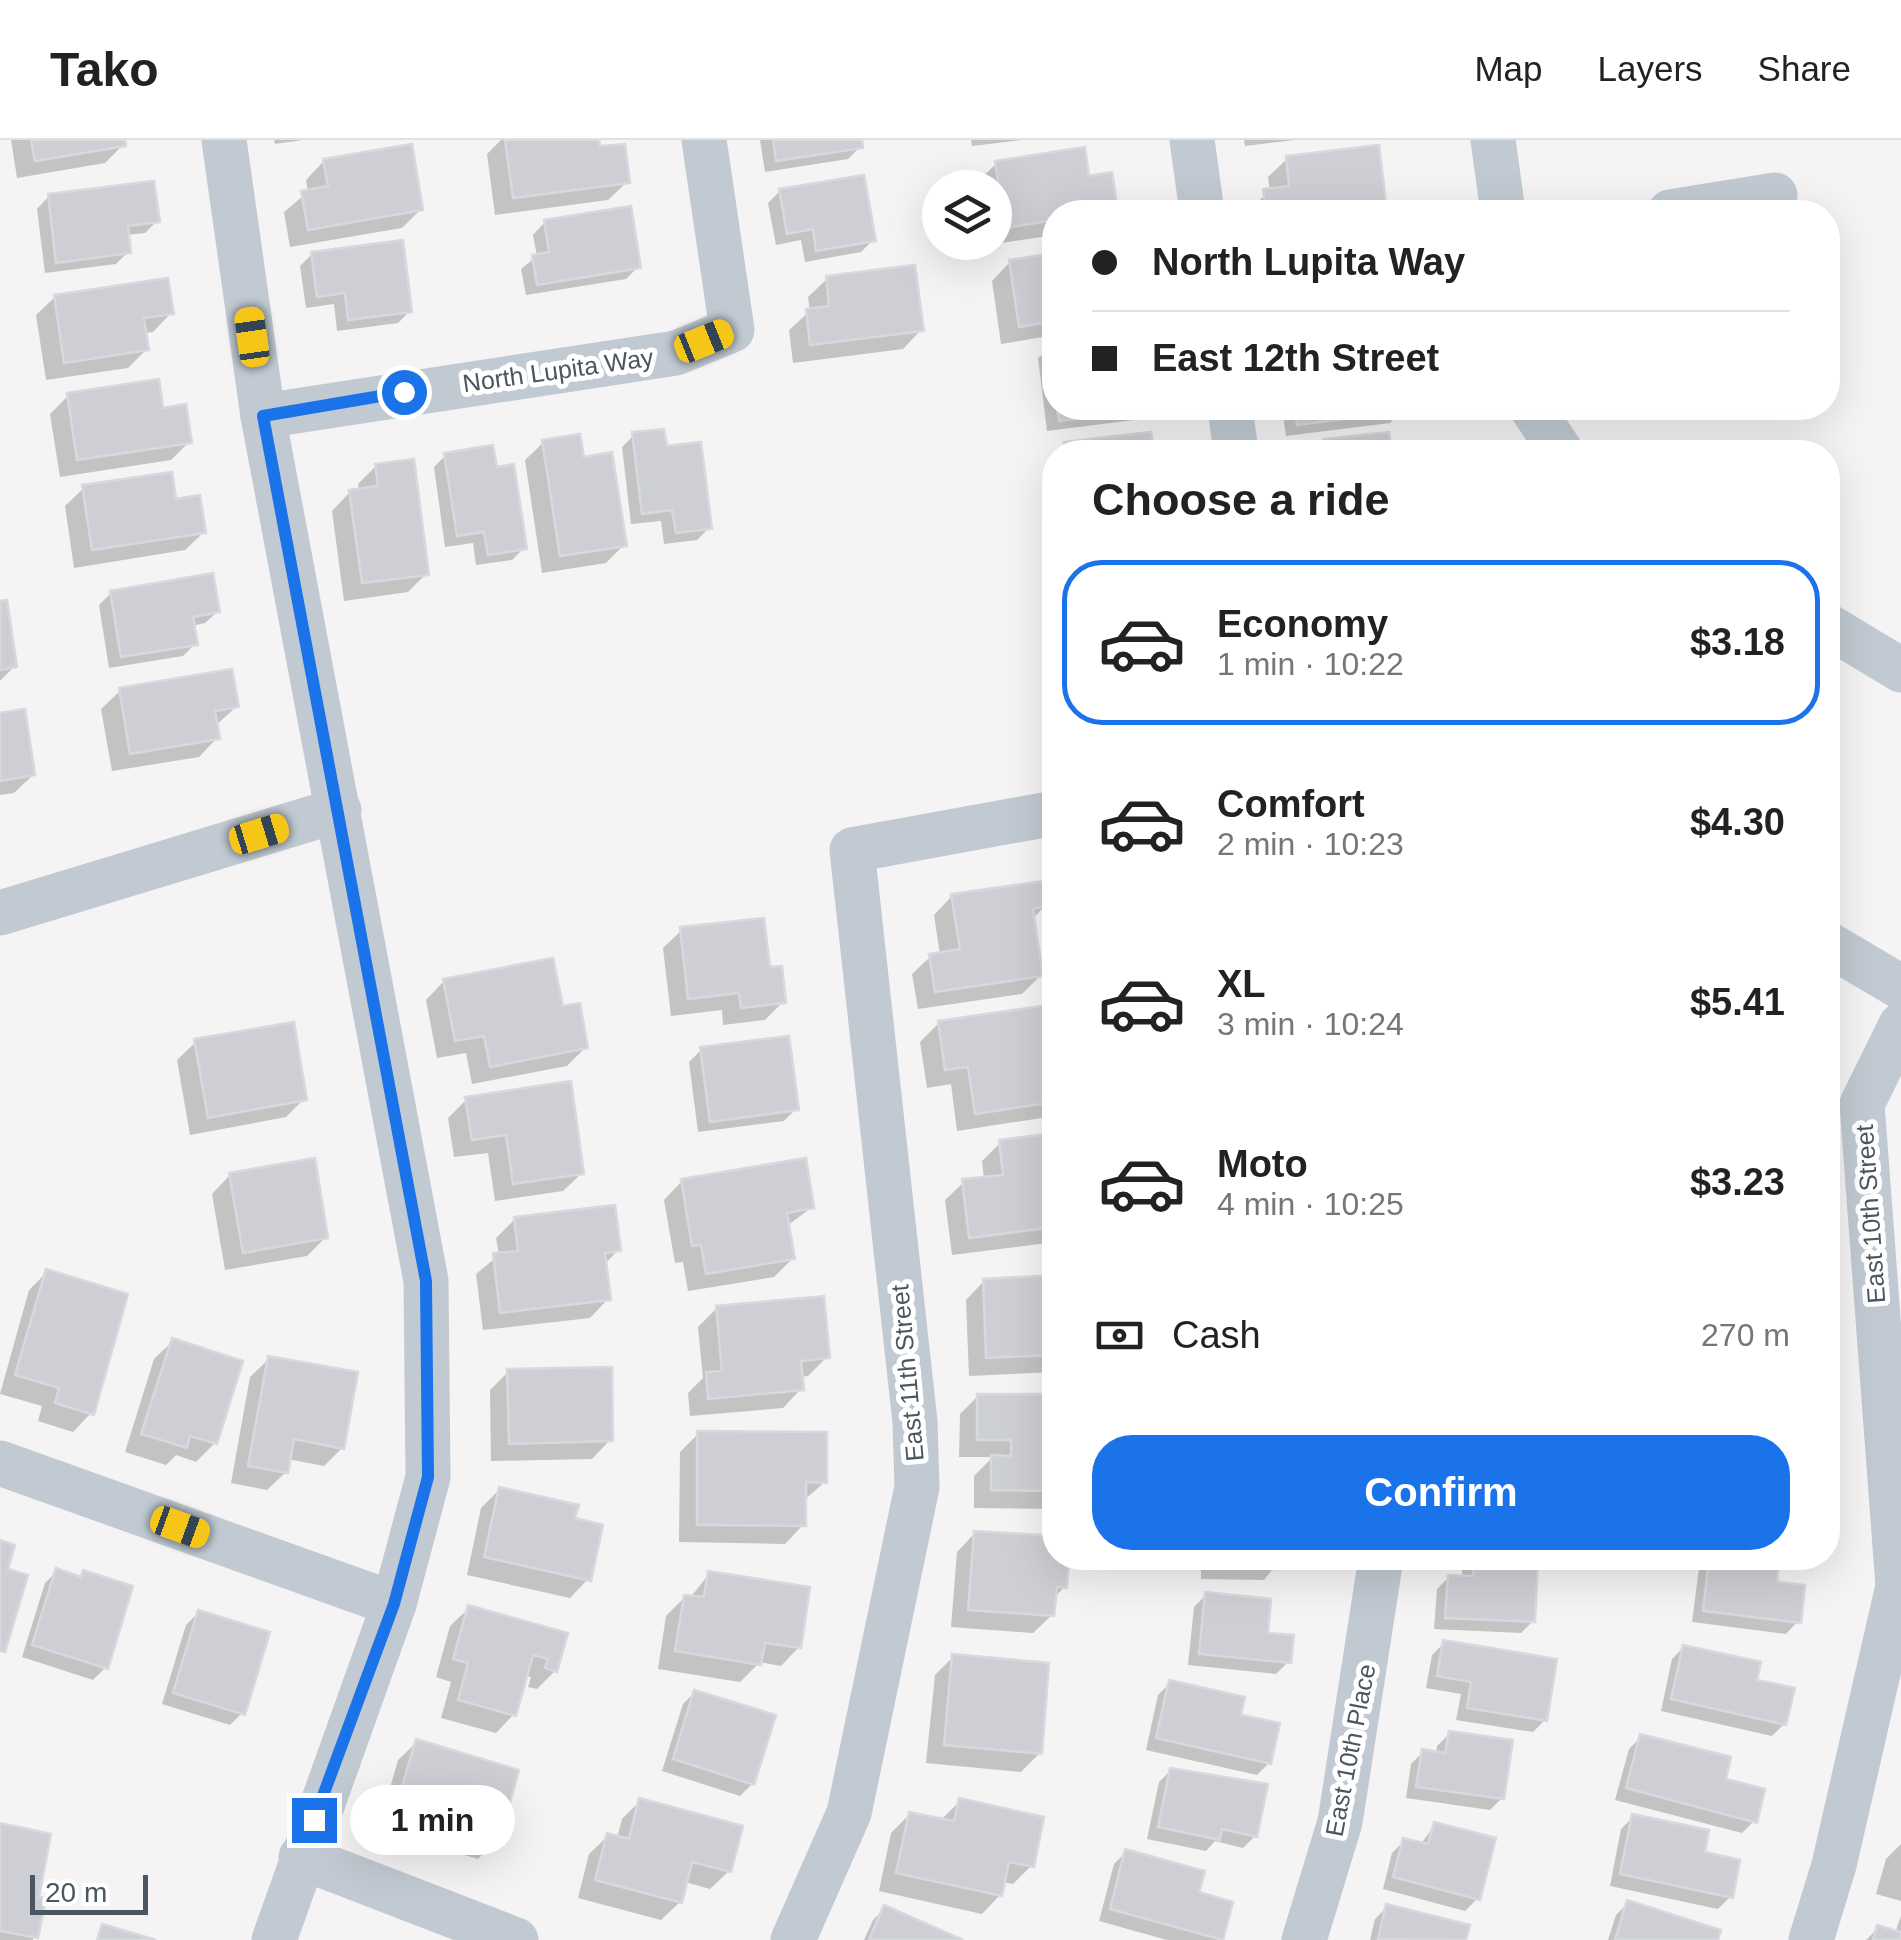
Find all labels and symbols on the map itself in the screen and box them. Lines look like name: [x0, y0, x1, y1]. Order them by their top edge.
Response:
car: [233, 305, 271, 369]
car: [671, 316, 737, 366]
street label: North Lupita Way: [461, 343, 656, 397]
route start: [382, 370, 427, 415]
car: [226, 811, 292, 857]
street label: East 10th Street: [1850, 1124, 1890, 1304]
street label: East 11th Street: [885, 1283, 929, 1463]
car: [147, 1503, 213, 1551]
street label: East 10th Place: [1320, 1661, 1380, 1839]
callout: 1 min: [349, 1785, 514, 1855]
route end: [292, 1798, 337, 1843]
scale bar: [30, 1870, 148, 1914]

